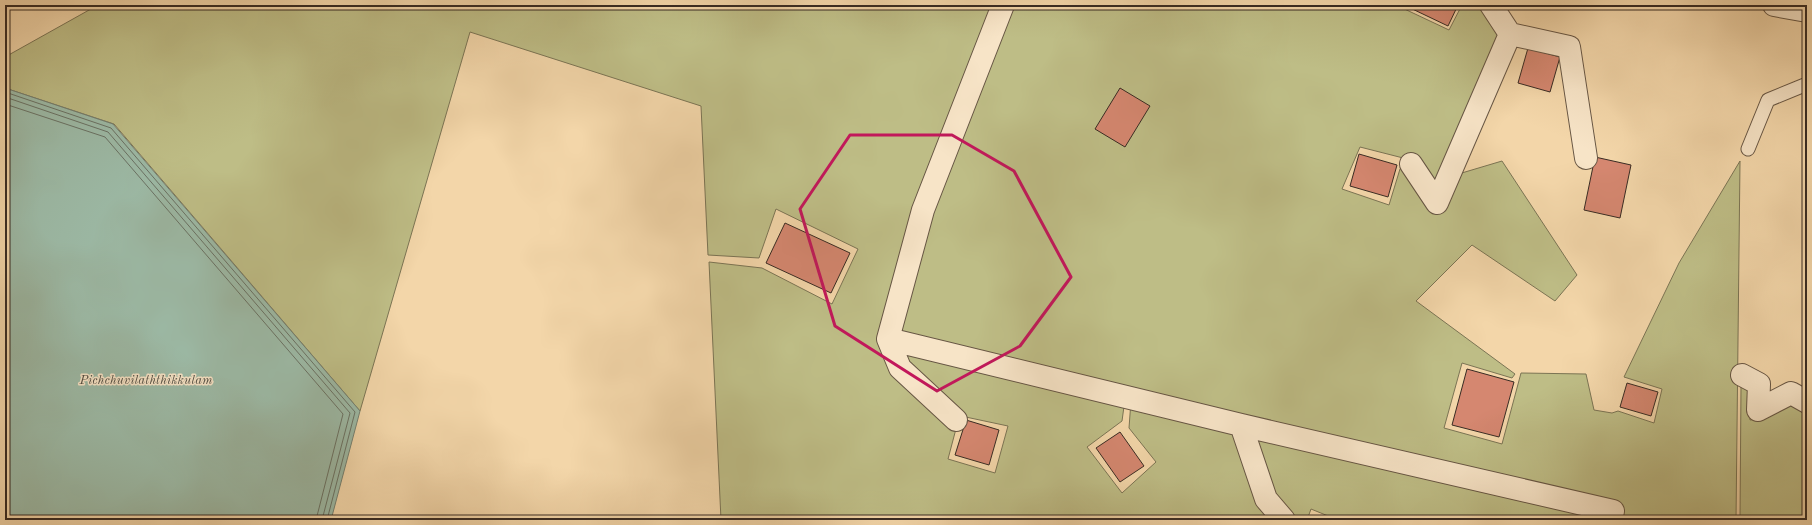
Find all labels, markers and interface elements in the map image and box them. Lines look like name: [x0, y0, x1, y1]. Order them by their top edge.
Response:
water label: Pichchuvilaththikkulam: [78, 374, 213, 387]

